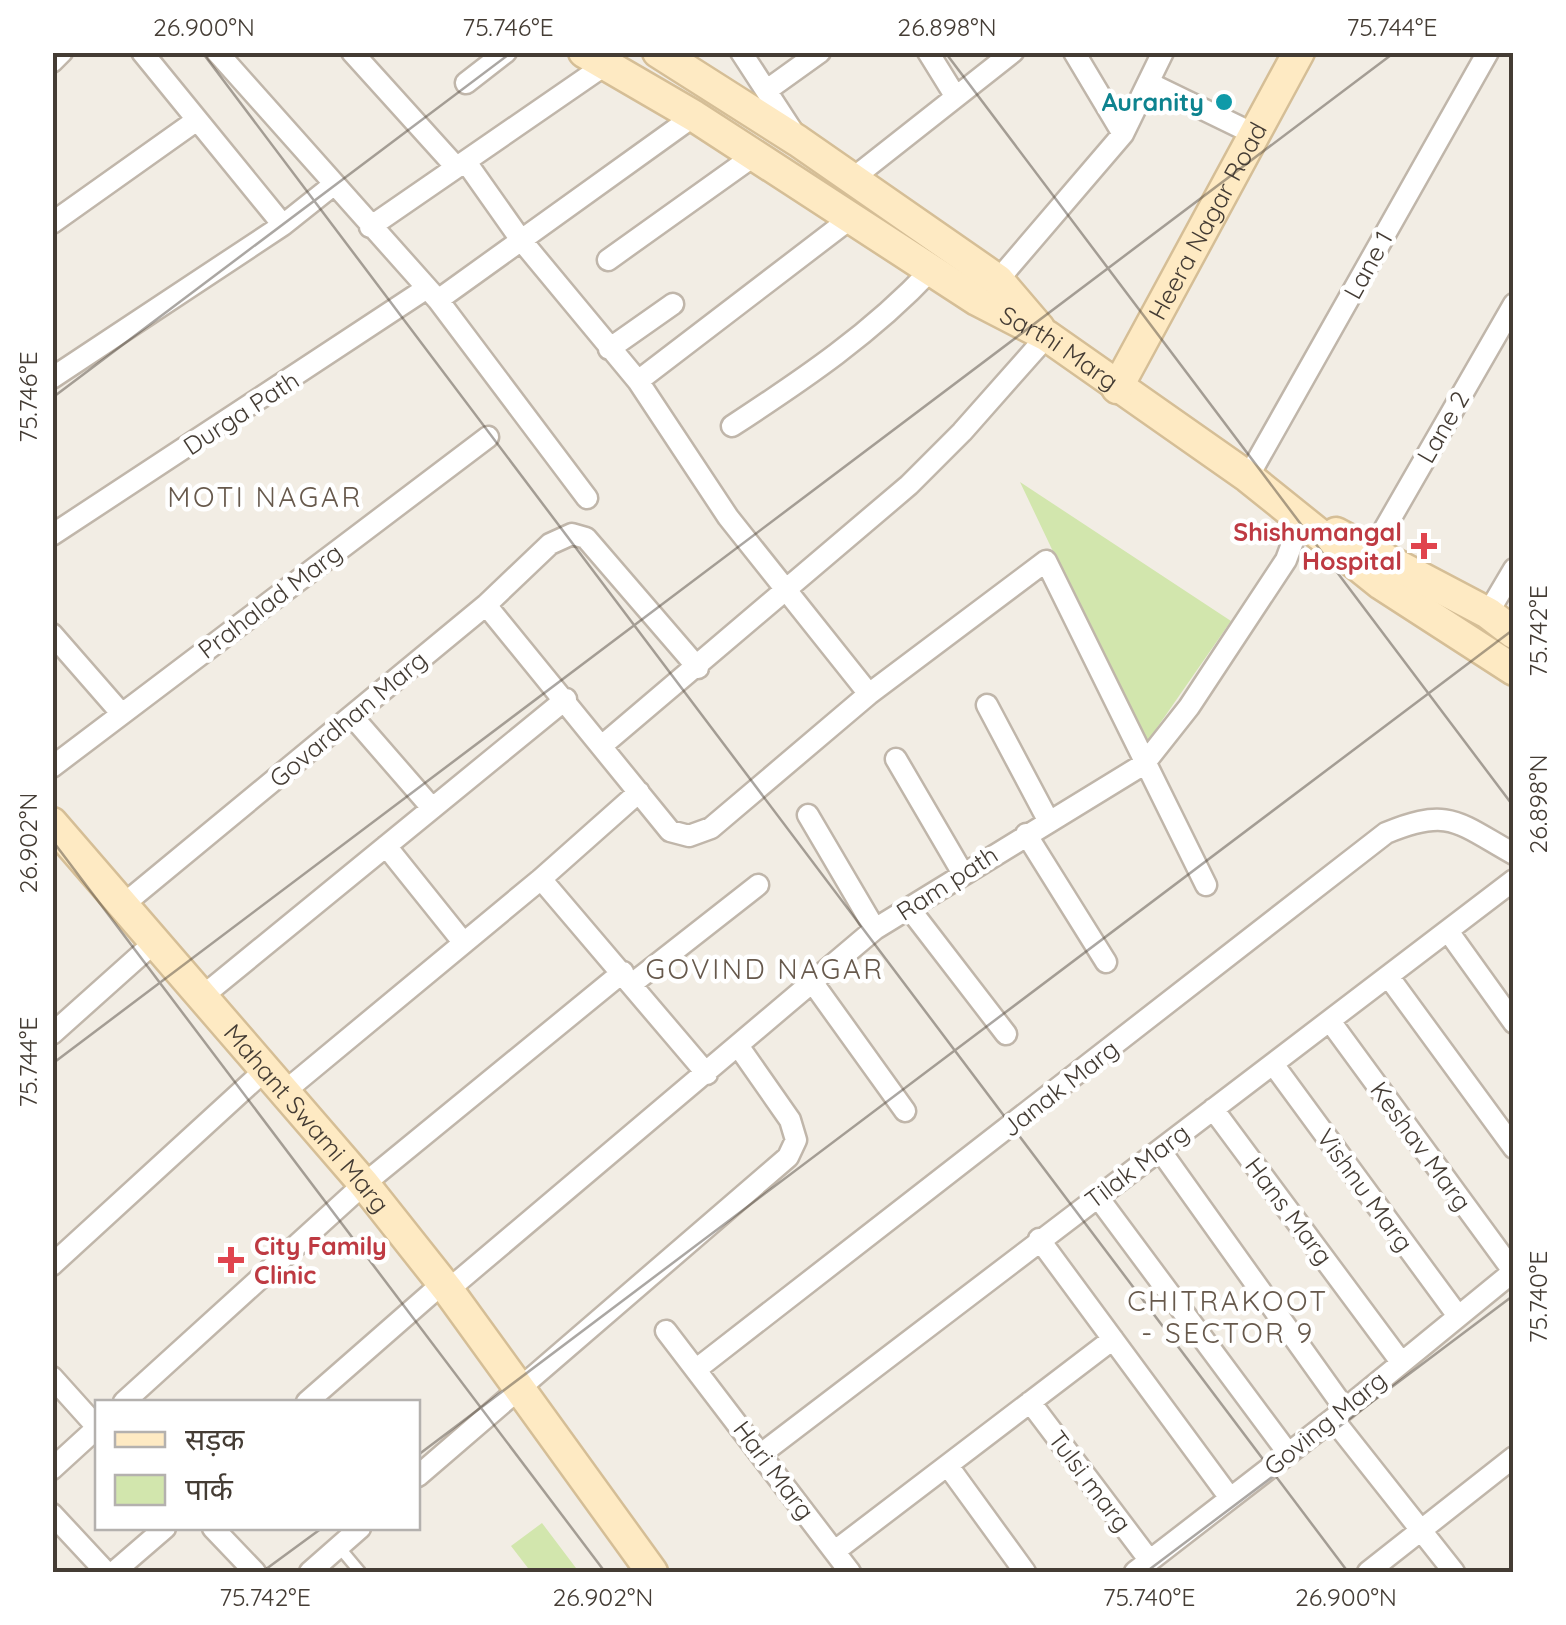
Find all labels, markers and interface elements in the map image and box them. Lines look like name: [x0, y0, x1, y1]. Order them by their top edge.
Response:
text: 26.900°N: [153, 11, 255, 42]
text: 75.746°E: [462, 11, 554, 42]
text: 26.898°N: [897, 11, 997, 42]
text: 75.744°E: [1346, 11, 1438, 42]
place label: Auranity: [1102, 86, 1204, 117]
marker: Auranity: [1213, 91, 1235, 113]
street label: Heera Nagar Road: [1141, 117, 1273, 325]
street label: Lane 1: [1336, 225, 1399, 304]
street label: Sarthi Marg: [995, 299, 1125, 396]
text: 75.746°E: [12, 351, 43, 443]
street label: Durga Path: [177, 364, 304, 461]
street label: Lane 2: [1410, 385, 1475, 468]
district label: MOTI NAGAR: [167, 479, 363, 514]
place label: Shishumangal Hospital: [1233, 516, 1402, 576]
marker: Shishumangal Hospital: [1411, 533, 1437, 559]
street label: Prahalad Marg: [192, 536, 348, 665]
text: 75.742°E: [1522, 585, 1553, 677]
street label: Govardhan Marg: [263, 644, 433, 794]
text: 26.898°N: [1522, 754, 1553, 854]
text: 26.902°N: [12, 792, 43, 894]
street label: Ram path: [890, 838, 1003, 927]
district label: GOVIND NAGAR: [645, 951, 885, 986]
text: 75.744°E: [12, 1016, 43, 1108]
street label: Mahant Swami Marg: [218, 1017, 397, 1219]
street label: Janak Marg: [995, 1032, 1124, 1143]
street label: Keshav Marg: [1364, 1075, 1479, 1216]
street label: Tilak Marg: [1079, 1116, 1195, 1215]
street label: Vishnu Marg: [1311, 1122, 1420, 1257]
street label: Hans Marg: [1239, 1151, 1340, 1271]
place label: City Family Clinic: [254, 1230, 387, 1290]
marker: City Family Clinic: [218, 1247, 244, 1273]
text: 75.740°E: [1522, 1251, 1553, 1343]
district label: CHITRAKOOT - SECTOR 9: [1127, 1283, 1329, 1350]
street label: Goving Marg: [1257, 1364, 1392, 1481]
legend: [95, 1400, 420, 1530]
street label: Hari Marg: [727, 1414, 822, 1525]
text: सड़क: [185, 1420, 245, 1458]
street label: Tulsi marg: [1042, 1424, 1139, 1537]
text: पार्क: [185, 1470, 234, 1508]
text: 75.742°E: [219, 1581, 311, 1612]
text: 26.902°N: [552, 1581, 654, 1612]
text: 75.740°E: [1103, 1581, 1195, 1612]
text: 26.900°N: [1295, 1581, 1397, 1612]

